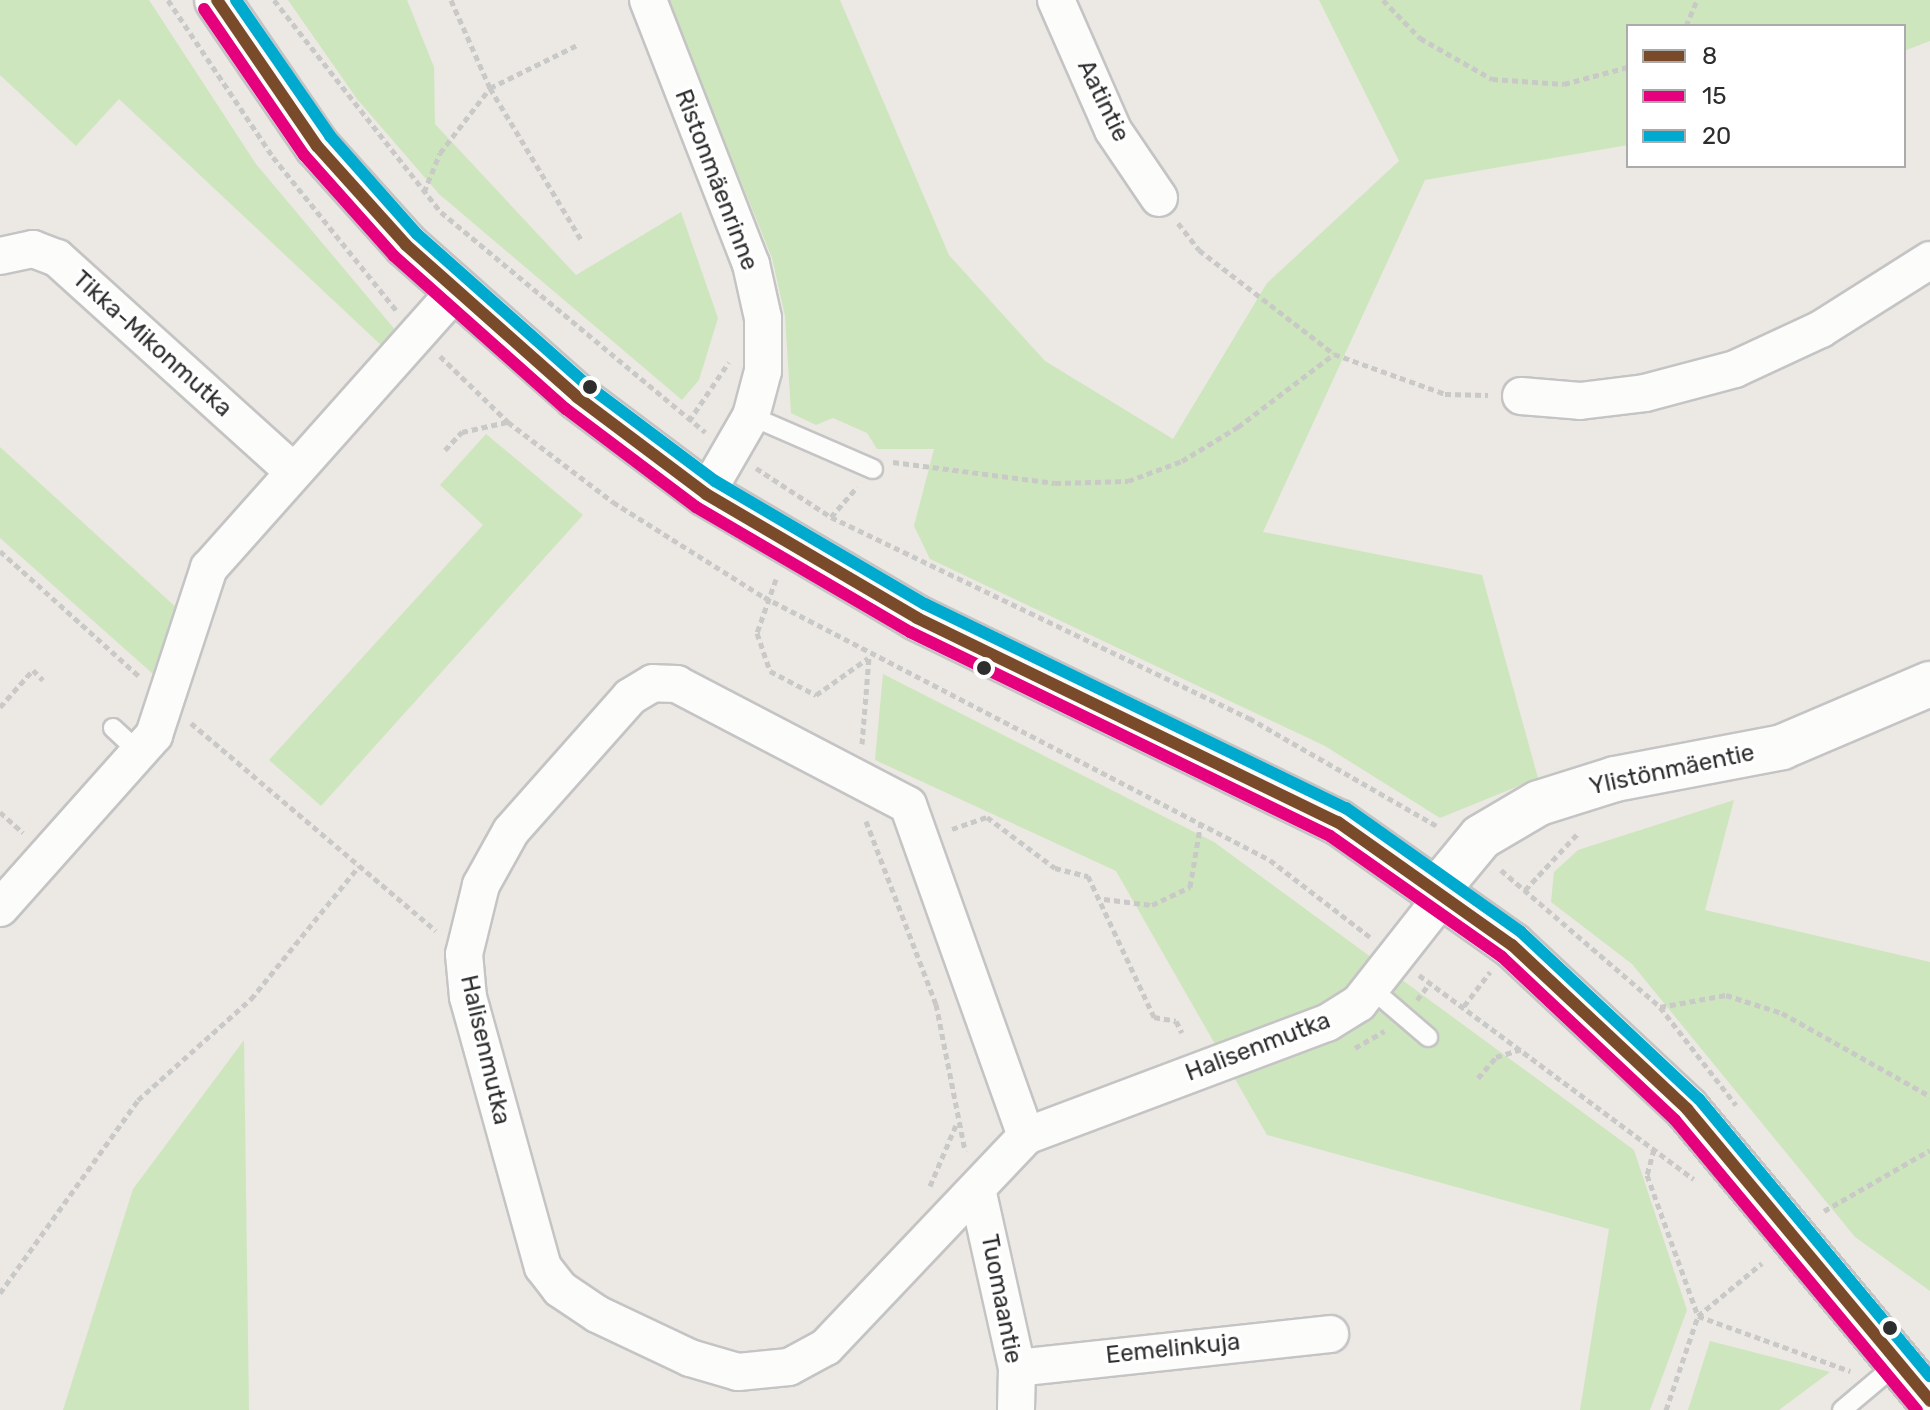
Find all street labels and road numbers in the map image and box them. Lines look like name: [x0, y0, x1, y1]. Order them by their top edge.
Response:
street label: Aatintie: [1071, 55, 1135, 147]
street label: Ristonmäenrinne: [668, 85, 764, 275]
street label: Tikka-Mikonmutka: [66, 265, 238, 423]
street label: Ylistönmäentie: [1587, 738, 1757, 802]
street label: Halisenmutka: [454, 972, 516, 1128]
street label: Halisenmutka: [1182, 1006, 1334, 1088]
street label: Tuomaantie: [974, 1232, 1028, 1366]
street label: Eemelinkuja: [1104, 1328, 1242, 1370]

